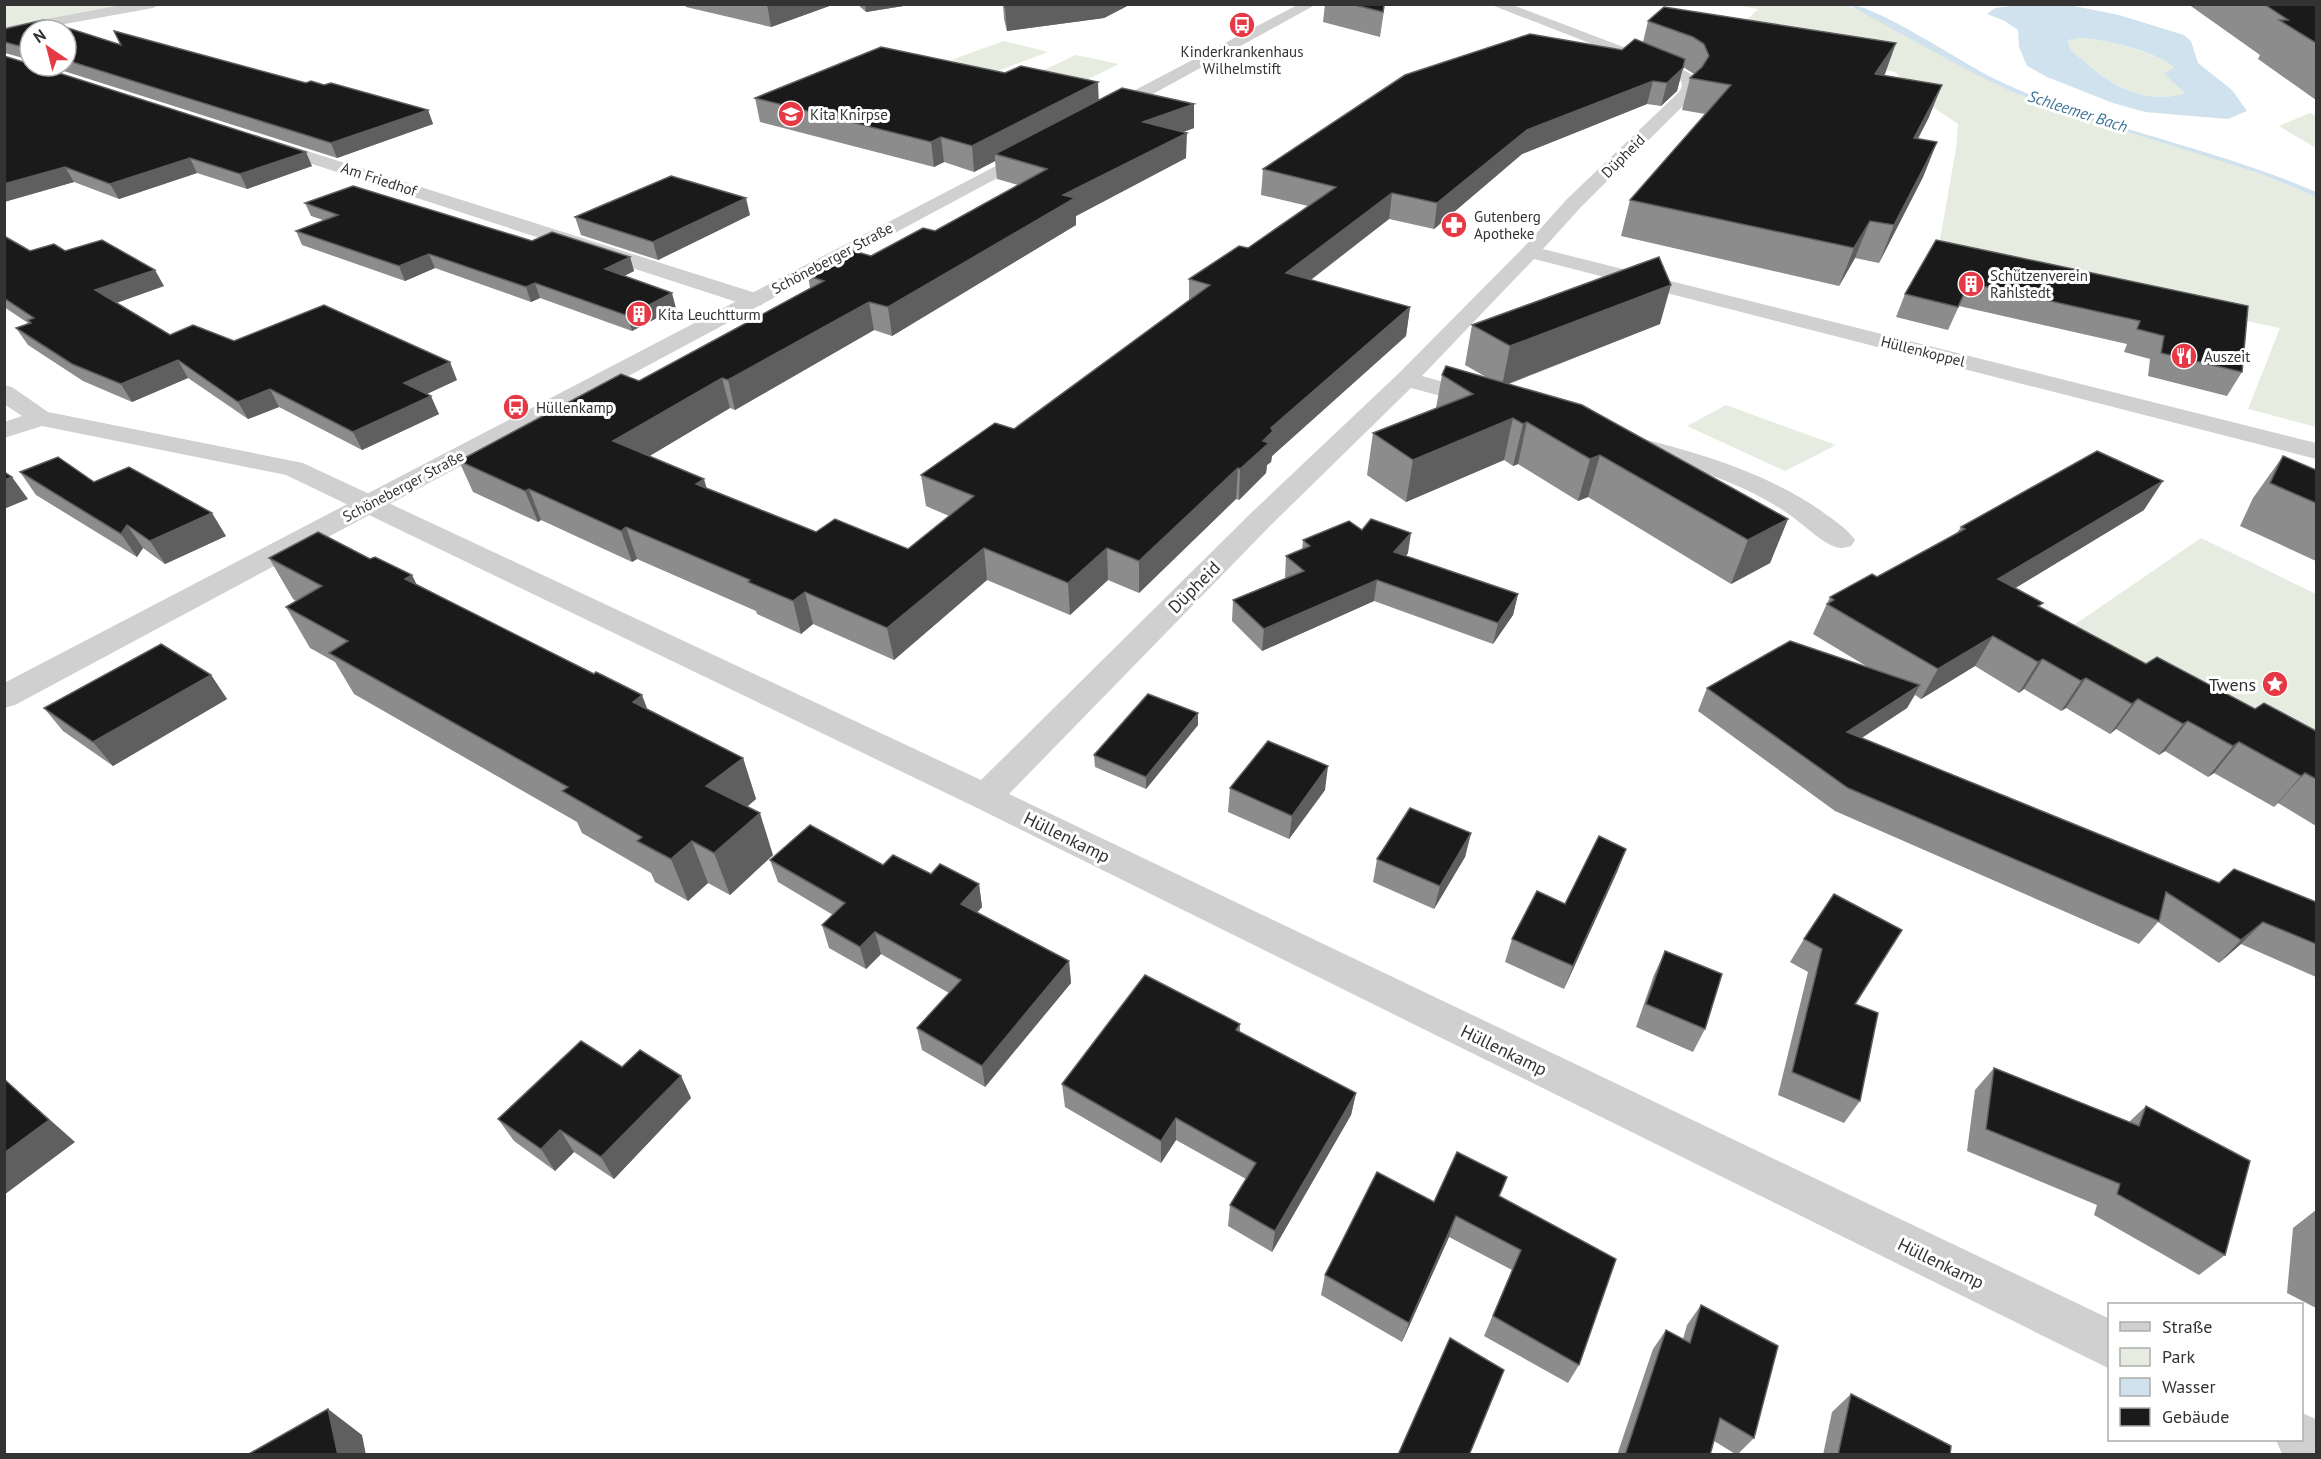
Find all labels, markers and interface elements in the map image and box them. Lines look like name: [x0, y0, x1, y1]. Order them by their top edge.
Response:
bus stop icon: Kinderkrankenhaus Wilhelmstift: [1227, 10, 1257, 40]
north arrow: [18, 18, 78, 78]
text: N: [29, 25, 49, 47]
place label: Kinderkrankenhaus Wilhelmstift: [1181, 42, 1303, 78]
water label: Schleemer Bach: [2026, 86, 2130, 136]
school or university icon: Kita Knirpse: [776, 99, 806, 129]
place label: Kita Knirpse: [810, 105, 888, 124]
street label: Düpheid: [1597, 130, 1649, 182]
street label: Am Friedhof: [339, 158, 420, 201]
place label: Gutenberg Apotheke: [1474, 207, 1541, 243]
pharmacy icon: Gutenberg Apotheke: [1439, 210, 1469, 240]
street label: Schöneberger Straße: [768, 218, 896, 298]
place label: Schützenverein Rahlstedt: [1990, 266, 2088, 302]
building icon: Schützenverein Rahlstedt: [1956, 269, 1986, 299]
building icon: Kita Leuchtturm: [624, 299, 654, 329]
place label: Kita Leuchtturm: [658, 305, 761, 324]
street label: Hüllenkoppel: [1879, 331, 1968, 371]
restaurant icon: Auszeit: [2169, 341, 2199, 371]
place label: Auszeit: [2204, 347, 2250, 366]
bus stop icon: Hüllenkamp: [501, 392, 531, 422]
place label: Hüllenkamp: [536, 398, 614, 417]
street label: Schöneberger Straße: [339, 446, 467, 526]
street label: Düpheid: [1163, 556, 1225, 618]
place icon: Twens: [2260, 669, 2290, 699]
place label: Twens: [2209, 673, 2256, 696]
street label: Hüllenkamp: [1020, 806, 1114, 868]
street label: Hüllenkamp: [1457, 1019, 1551, 1081]
street label: Hüllenkamp: [1894, 1232, 1988, 1294]
legend: [2108, 1303, 2303, 1441]
text: Straße: [2162, 1315, 2213, 1338]
text: Park: [2162, 1345, 2195, 1368]
text: Wasser: [2162, 1375, 2216, 1398]
text: Gebäude: [2162, 1405, 2229, 1428]

